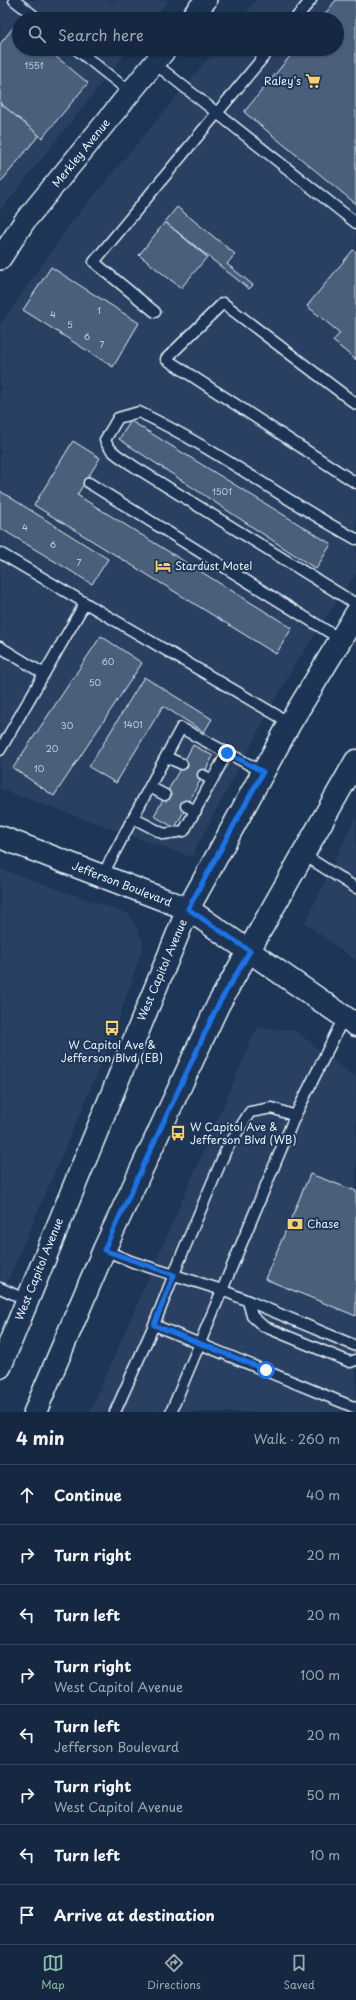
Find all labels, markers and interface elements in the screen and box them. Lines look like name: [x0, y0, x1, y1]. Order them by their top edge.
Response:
search box: [12, 12, 344, 56]
icon: search: [26, 23, 48, 45]
text: Search here: [58, 23, 144, 46]
house number: 1551: [24, 58, 44, 72]
place label: Raley's: [264, 72, 301, 89]
supermarket icon: Raley's: [304, 72, 322, 90]
street label: Merkley Avenue: [48, 115, 114, 191]
house number: 1: [97, 303, 101, 317]
house number: 4: [50, 307, 56, 321]
house number: 5: [67, 317, 73, 331]
house number: 6: [84, 329, 90, 343]
house number: 7: [99, 337, 105, 351]
house number: 1501: [212, 484, 232, 498]
house number: 4: [22, 520, 28, 534]
house number: 6: [50, 537, 56, 551]
house number: 7: [76, 555, 82, 569]
hotel icon: Stardust Motel: [154, 557, 172, 575]
place label: Stardust Motel: [175, 557, 252, 574]
house number: 60: [102, 654, 115, 668]
house number: 50: [89, 675, 102, 689]
house number: 1401: [123, 717, 143, 731]
house number: 30: [61, 718, 74, 732]
house number: 20: [46, 741, 59, 755]
route end: [218, 744, 236, 762]
house number: 10: [34, 761, 45, 775]
street label: Jefferson Boulevard: [70, 857, 175, 911]
street label: West Capitol Avenue: [132, 916, 191, 1023]
bus stop icon: W Capitol Ave & Jefferson Blvd (EB): [103, 1019, 121, 1037]
place label: W Capitol Ave & Jefferson Blvd (EB): [61, 1036, 163, 1066]
place label: W Capitol Ave & Jefferson Blvd (WB): [190, 1118, 297, 1148]
bus stop icon: W Capitol Ave & Jefferson Blvd (WB): [169, 1124, 187, 1142]
street label: West Capitol Avenue: [10, 1215, 67, 1323]
bank icon: Chase: [286, 1215, 304, 1233]
place label: Chase: [307, 1215, 339, 1232]
route start: [257, 1361, 275, 1379]
text: 4 min: [16, 1425, 64, 1451]
text: Walk · 260 m: [254, 1429, 340, 1448]
text: Continue: [54, 1483, 122, 1506]
icon: ahead: [16, 1484, 38, 1506]
text: 40 m: [306, 1485, 340, 1504]
text: Turn right: [54, 1543, 131, 1566]
icon: right: [16, 1544, 38, 1566]
text: 20 m: [306, 1545, 340, 1564]
text: Turn left: [54, 1603, 120, 1626]
icon: left: [16, 1604, 38, 1626]
text: 20 m: [306, 1605, 340, 1624]
text: Turn right: [54, 1654, 131, 1677]
icon: right: [16, 1664, 38, 1686]
text: 100 m: [300, 1665, 340, 1684]
text: West Capitol Avenue: [54, 1677, 183, 1696]
text: Turn left: [54, 1714, 120, 1737]
icon: left: [16, 1724, 38, 1746]
text: 20 m: [306, 1725, 340, 1744]
text: Jefferson Boulevard: [54, 1737, 179, 1756]
text: Turn right: [54, 1774, 131, 1797]
icon: right: [16, 1784, 38, 1806]
text: 50 m: [306, 1785, 340, 1804]
text: West Capitol Avenue: [54, 1797, 183, 1816]
text: Turn left: [54, 1843, 120, 1866]
icon: left: [16, 1844, 38, 1866]
text: 10 m: [310, 1845, 340, 1864]
text: Arrive at destination: [54, 1903, 215, 1926]
icon: arrive: [16, 1904, 38, 1926]
tab: Map: [41, 1952, 65, 1993]
tab: Directions: [147, 1952, 201, 1993]
tab: Saved: [283, 1952, 315, 1993]

